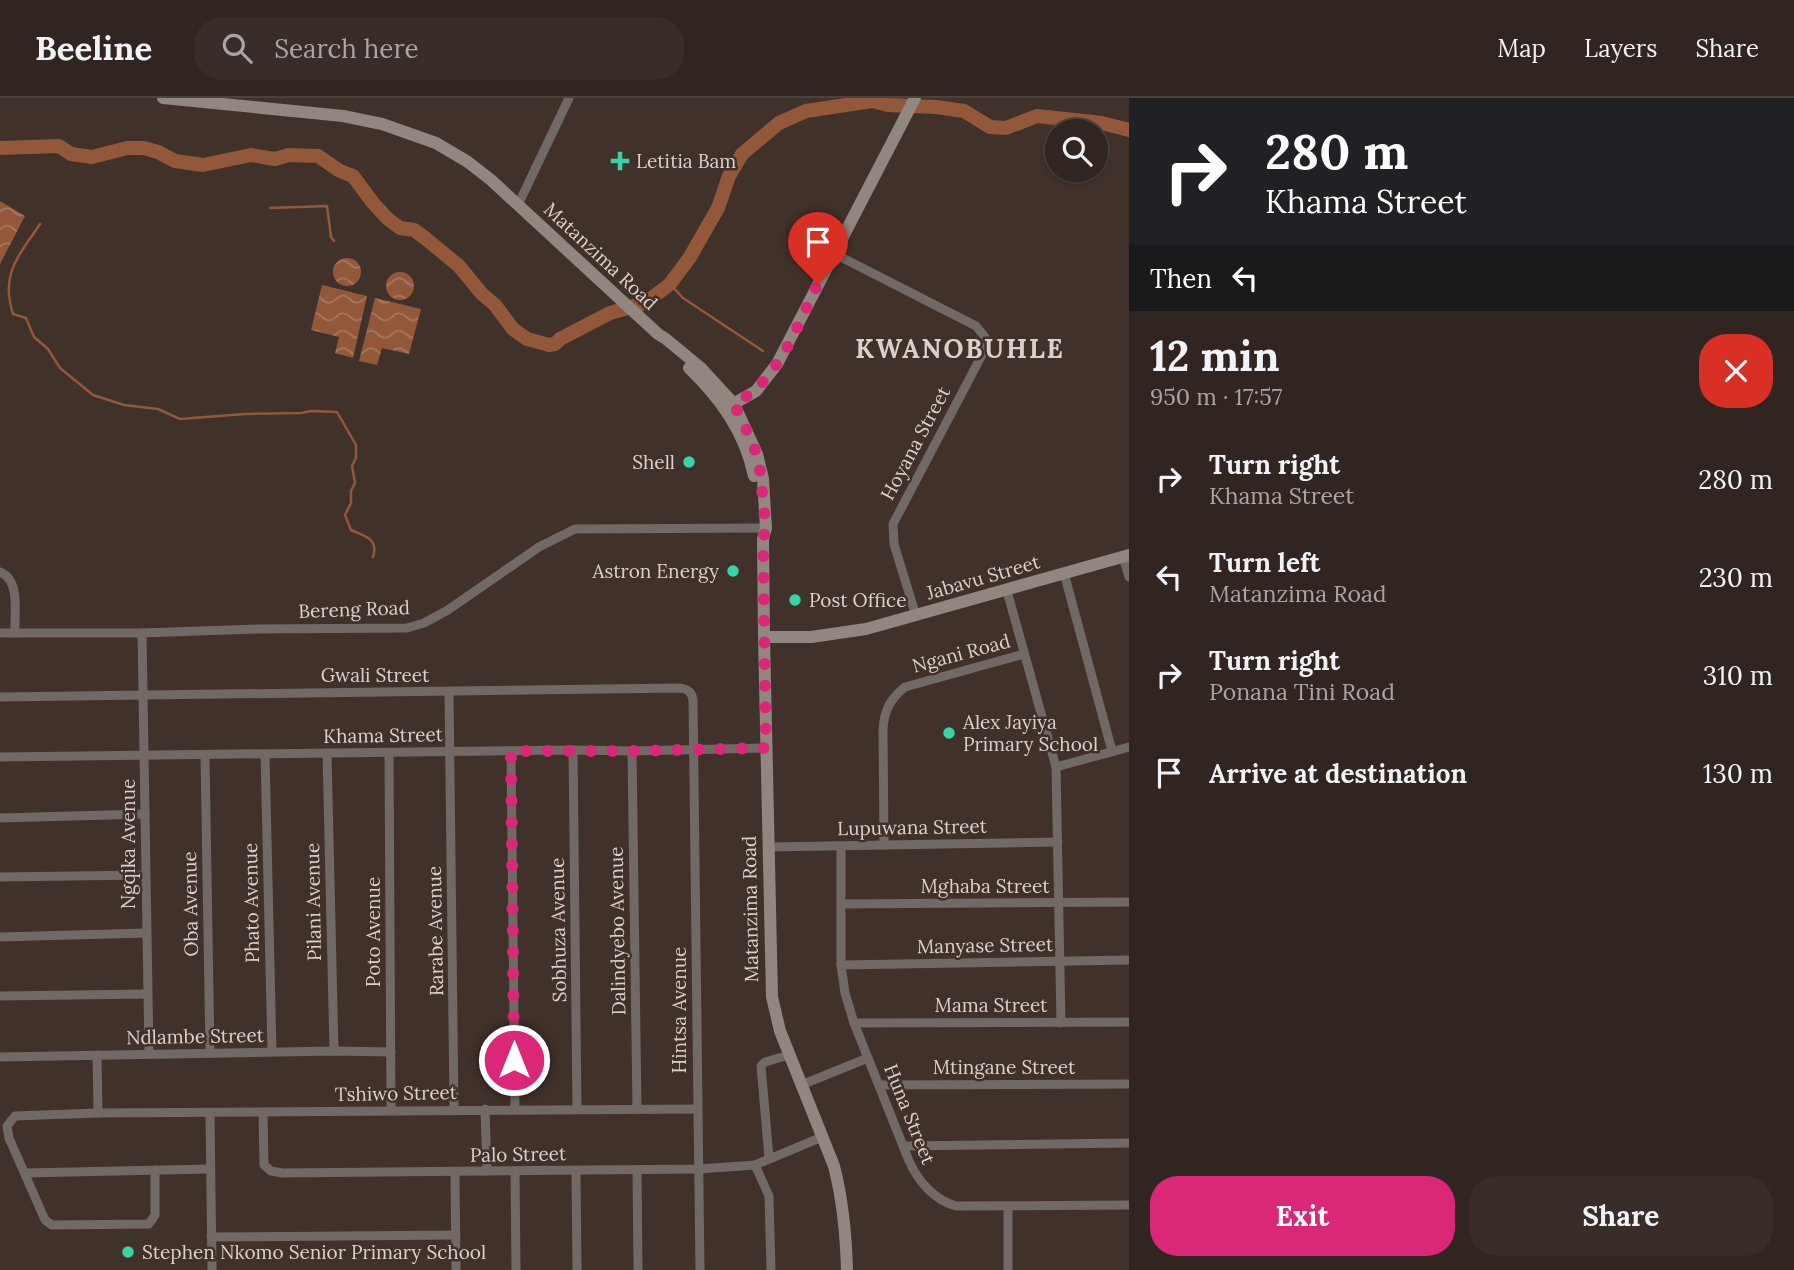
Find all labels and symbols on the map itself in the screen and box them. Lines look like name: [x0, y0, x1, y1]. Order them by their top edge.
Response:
place label: Letitia Bam: [636, 149, 736, 173]
marker: Letitia Bam: [610, 151, 630, 171]
street label: Matanzima Road: [539, 197, 663, 315]
pin: [788, 212, 848, 284]
district label: KWANOBUHLE: [855, 332, 1065, 365]
street label: Hoyana Street: [875, 381, 955, 504]
place label: Shell: [632, 450, 675, 474]
marker: Shell: [681, 454, 697, 470]
street label: Jabavu Street: [922, 549, 1043, 605]
place label: Astron Energy: [592, 559, 719, 583]
marker: Astron Energy: [725, 563, 741, 579]
place label: Post Office: [809, 588, 906, 612]
marker: Post Office: [787, 592, 803, 608]
street label: Bereng Road: [298, 595, 410, 623]
street label: Ngani Road: [909, 628, 1013, 678]
street label: Gwali Street: [321, 663, 430, 687]
place label: Alex Jayiya Primary School: [962, 710, 1098, 756]
street label: Khama Street: [323, 722, 444, 748]
marker: Alex Jayiya Primary School: [941, 725, 957, 741]
street label: Ngqika Avenue: [116, 779, 140, 909]
street label: Lupuwana Street: [837, 814, 988, 840]
street label: Matanzima Road: [737, 835, 763, 983]
street label: Phato Avenue: [238, 843, 264, 963]
street label: Pilani Avenue: [300, 843, 326, 961]
street label: Dalindyebo Avenue: [604, 846, 630, 1016]
street label: Oba Avenue: [177, 851, 203, 957]
street label: Sobhuza Avenue: [545, 857, 571, 1003]
street label: Rarabe Avenue: [422, 866, 448, 996]
street label: Mghaba Street: [920, 874, 1050, 898]
street label: Poto Avenue: [361, 877, 385, 987]
street label: Manyase Street: [917, 932, 1054, 958]
street label: Hintsa Avenue: [667, 947, 691, 1073]
street label: Mama Street: [935, 993, 1048, 1017]
street label: Ndlambe Street: [126, 1023, 265, 1049]
position arrow: [477, 1023, 551, 1097]
street label: Mtingane Street: [933, 1055, 1076, 1079]
street label: Huna Street: [879, 1060, 941, 1168]
street label: Tshiwo Street: [335, 1080, 458, 1106]
street label: Palo Street: [470, 1141, 567, 1167]
place label: Stephen Nkomo Senior Primary School: [142, 1240, 486, 1264]
marker: Stephen Nkomo Senior Primary School: [120, 1244, 136, 1260]

